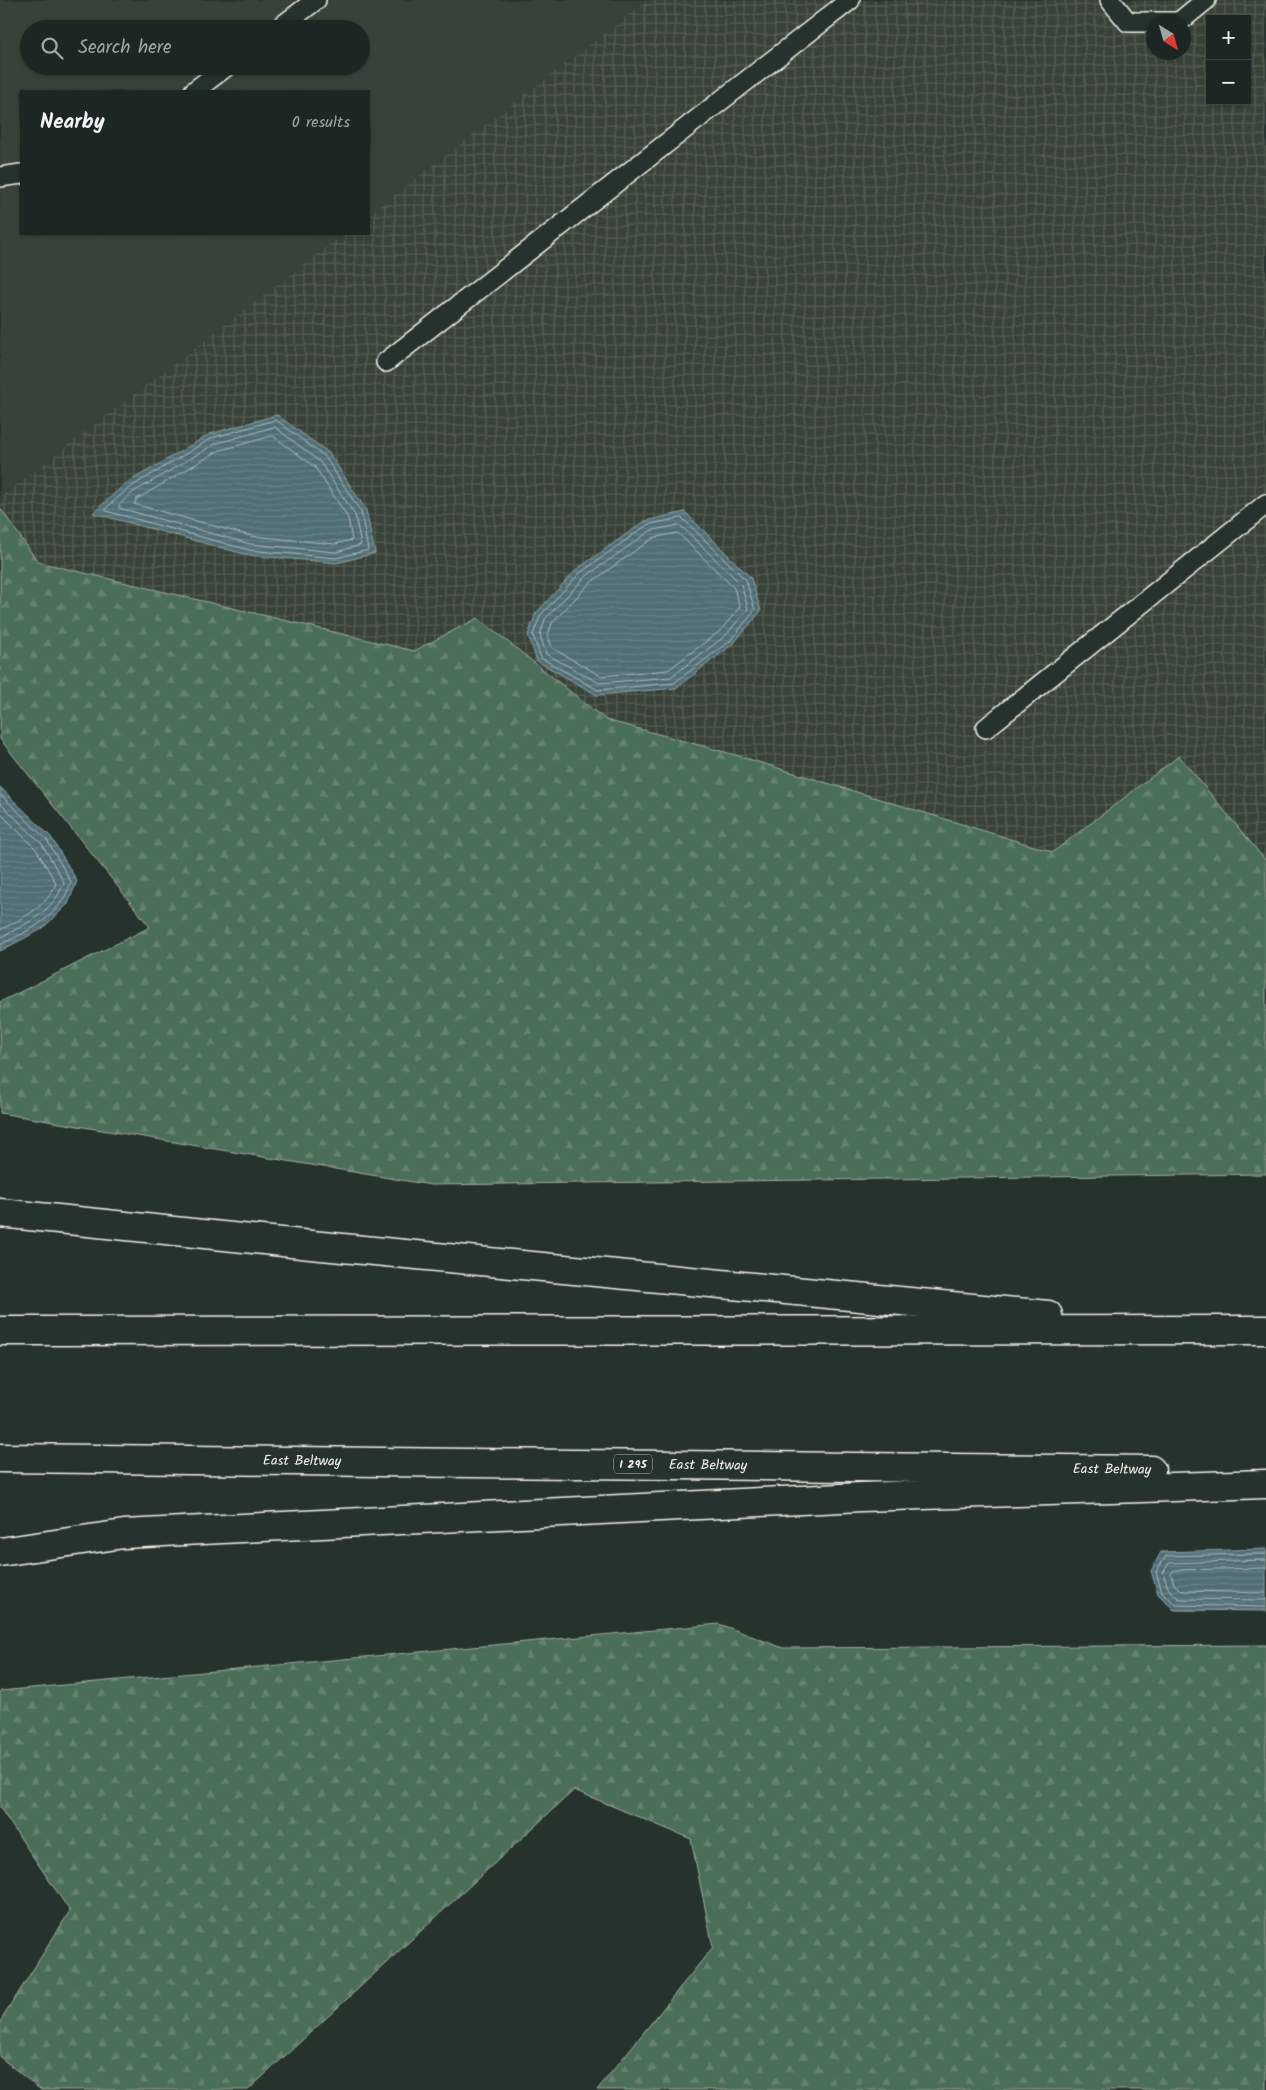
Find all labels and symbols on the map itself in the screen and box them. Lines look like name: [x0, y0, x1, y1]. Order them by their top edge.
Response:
north arrow: [1146, 15, 1191, 60]
street label: East Beltway: [263, 1450, 342, 1473]
street label: East Beltway: [669, 1454, 748, 1477]
road number: I 295: [614, 1455, 652, 1474]
street label: East Beltway: [1073, 1458, 1152, 1481]

